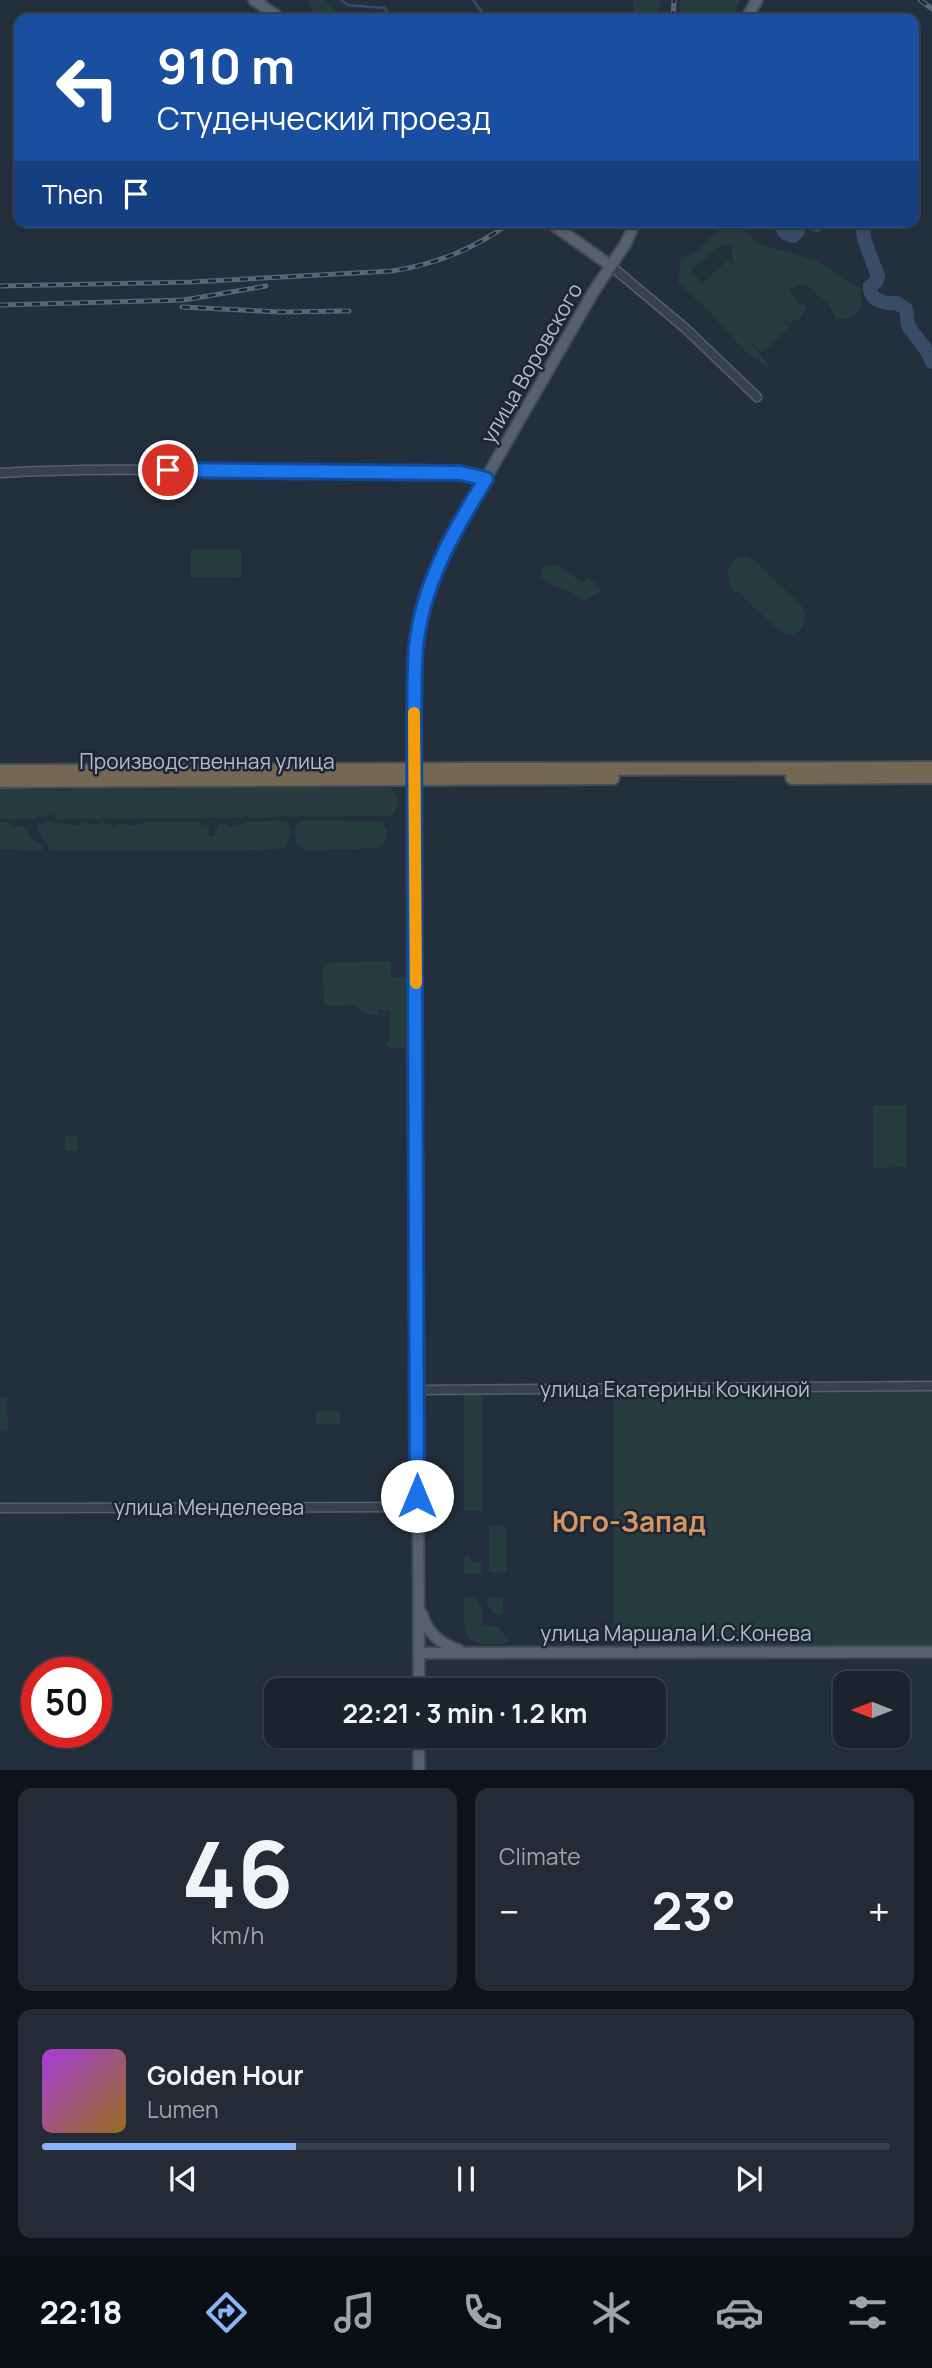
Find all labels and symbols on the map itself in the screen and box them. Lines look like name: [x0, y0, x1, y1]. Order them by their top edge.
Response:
street label: улица Воровского: [474, 278, 588, 448]
pin: [138, 440, 198, 500]
street label: Производственная улица: [79, 747, 335, 775]
street label: улица Екатерины Кочкиной: [540, 1375, 810, 1403]
position arrow: [380, 1459, 454, 1533]
street label: улица Менделеева: [114, 1493, 304, 1521]
district label: Юго-Запад: [552, 1502, 706, 1540]
street label: улица Маршала И.С.Конева: [540, 1619, 812, 1647]
speed limit sign: 50: [21, 1657, 112, 1748]
north arrow: [833, 1671, 910, 1748]

